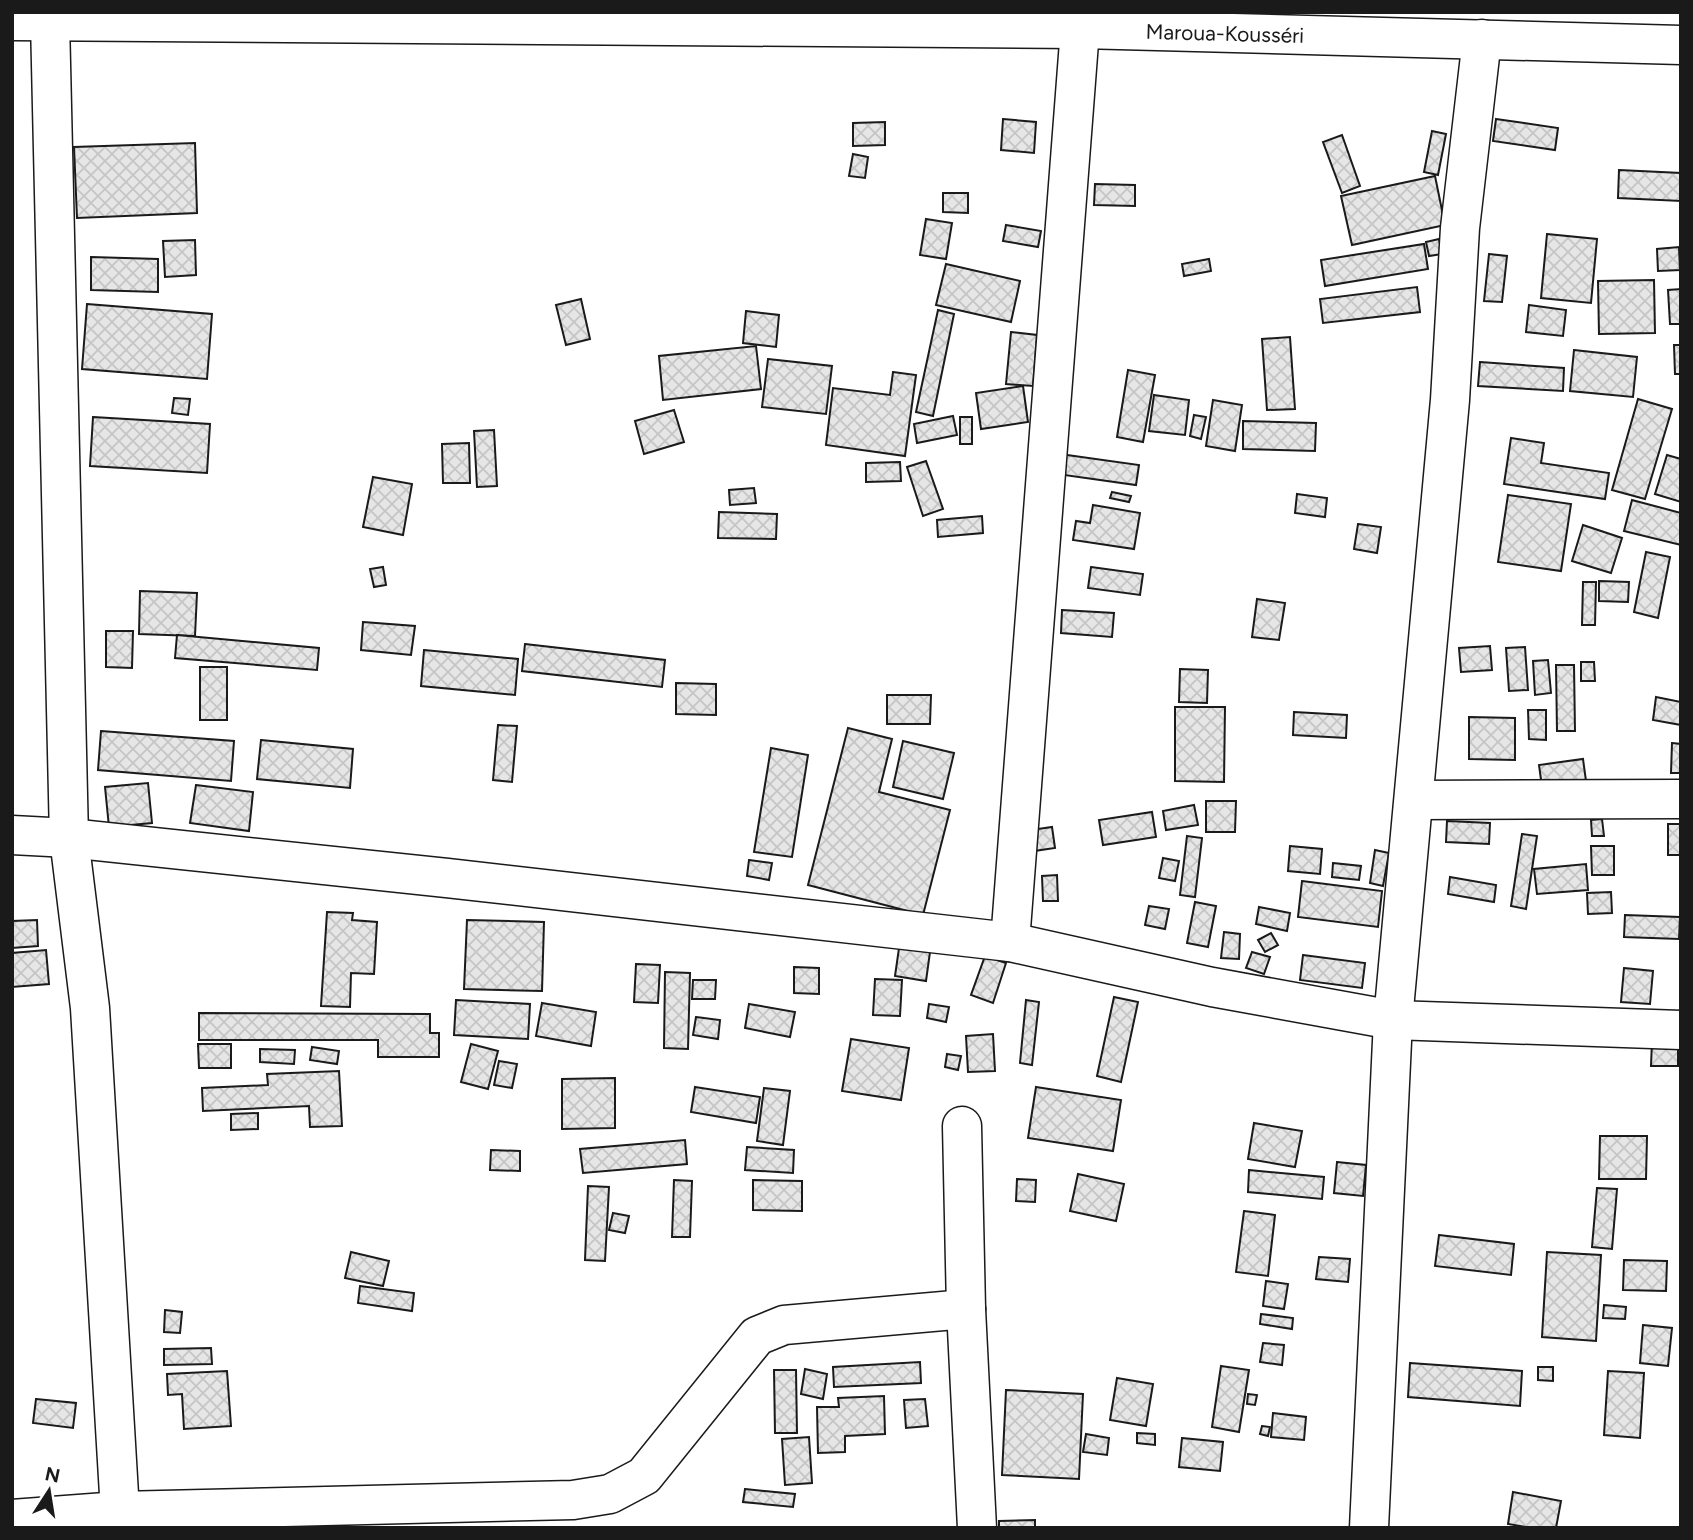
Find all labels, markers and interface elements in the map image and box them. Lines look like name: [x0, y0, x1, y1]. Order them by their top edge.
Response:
street label: Maroua-Kousséri: [1145, 18, 1305, 47]
north arrow: [14, 1456, 84, 1526]
text: N: [43, 1462, 62, 1488]

